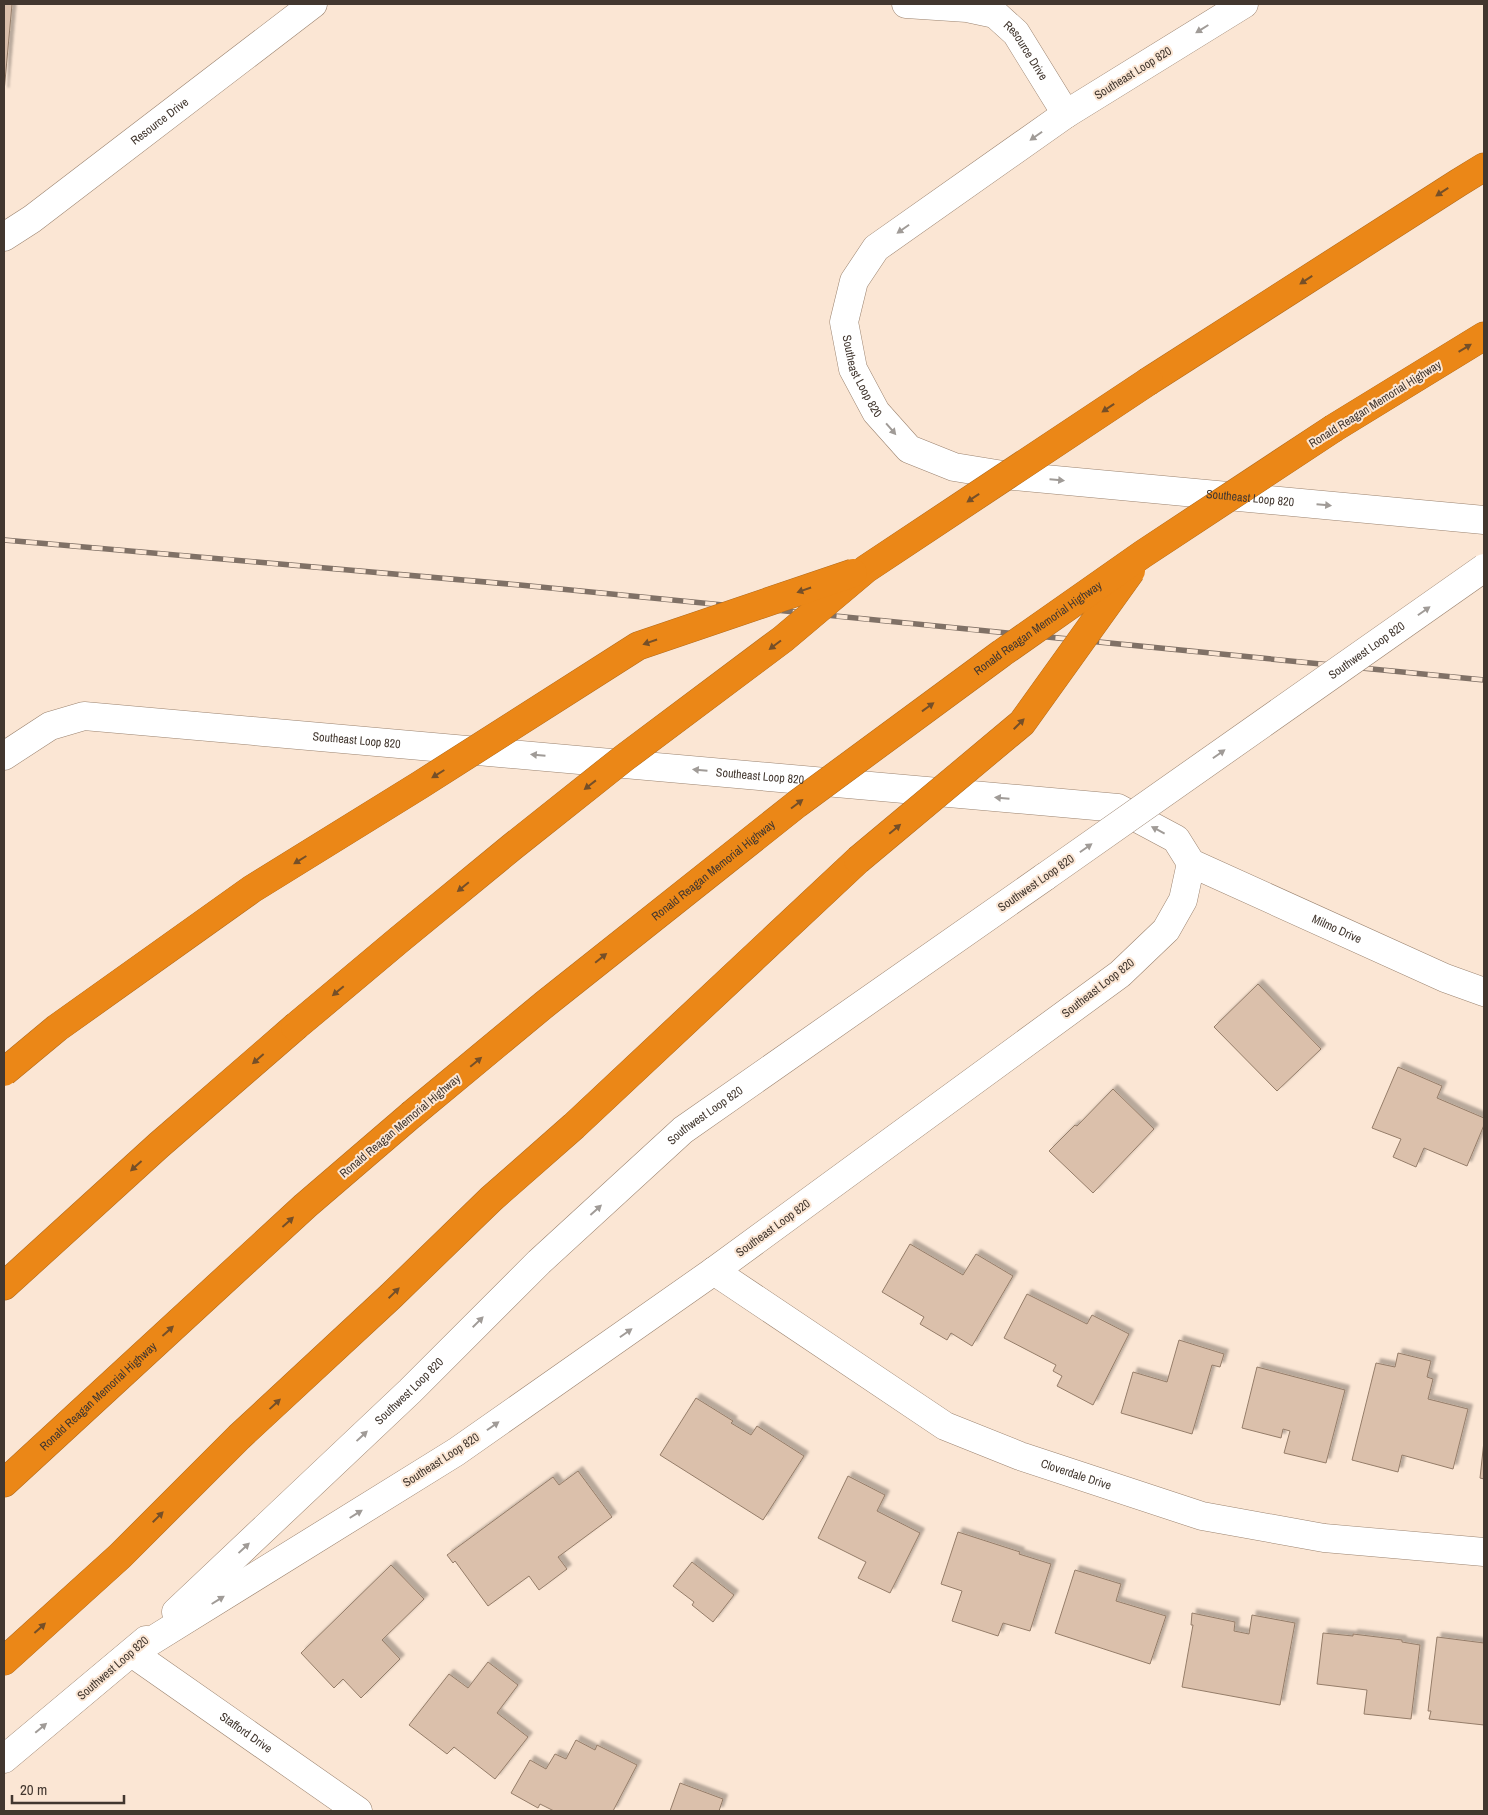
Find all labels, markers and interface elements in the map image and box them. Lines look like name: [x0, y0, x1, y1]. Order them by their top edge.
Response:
street label: Resource Drive: [1000, 17, 1051, 83]
one-way arrow: [1196, 25, 1209, 34]
street label: Southeast Loop 820: [1091, 43, 1175, 103]
street label: Resource Drive: [128, 94, 192, 148]
one-way arrow: [1029, 131, 1043, 141]
one-way arrow: [1436, 188, 1449, 197]
one-way arrow: [897, 224, 910, 235]
one-way arrow: [1299, 275, 1312, 285]
street label: Southeast Loop 820: [839, 333, 885, 421]
one-way arrow: [1459, 343, 1472, 352]
street label: Ronald Reagan Memorial Highway: [1306, 357, 1444, 451]
one-way arrow: [1102, 403, 1115, 413]
one-way arrow: [885, 422, 897, 434]
one-way arrow: [1049, 476, 1065, 484]
street label: Southeast Loop 820: [1205, 486, 1295, 510]
one-way arrow: [966, 493, 980, 503]
one-way arrow: [1316, 501, 1332, 509]
street label: Ronald Reagan Memorial Highway: [971, 577, 1105, 679]
one-way arrow: [796, 587, 811, 594]
one-way arrow: [1417, 606, 1431, 616]
street label: Southwest Loop 820: [1325, 618, 1408, 683]
one-way arrow: [642, 639, 657, 647]
one-way arrow: [768, 640, 782, 650]
one-way arrow: [921, 702, 935, 712]
one-way arrow: [1013, 718, 1025, 730]
street label: Southeast Loop 820: [312, 728, 401, 752]
one-way arrow: [1212, 749, 1226, 759]
one-way arrow: [530, 751, 546, 759]
street label: Southeast Loop 820: [715, 764, 805, 788]
one-way arrow: [692, 766, 708, 774]
one-way arrow: [431, 769, 444, 779]
one-way arrow: [584, 780, 597, 791]
one-way arrow: [993, 793, 1009, 801]
one-way arrow: [790, 798, 803, 809]
street label: Ronald Reagan Memorial Highway: [648, 816, 779, 924]
one-way arrow: [889, 824, 901, 835]
one-way arrow: [1152, 825, 1165, 834]
one-way arrow: [1079, 843, 1093, 853]
street label: Southwest Loop 820: [995, 851, 1077, 915]
one-way arrow: [293, 855, 306, 864]
one-way arrow: [457, 881, 470, 892]
street label: Milmo Drive: [1309, 911, 1364, 947]
one-way arrow: [594, 953, 607, 964]
street label: Southeast Loop 820: [1058, 955, 1138, 1021]
one-way arrow: [332, 985, 345, 996]
one-way arrow: [253, 1053, 265, 1065]
one-way arrow: [469, 1056, 482, 1067]
street label: Ronald Reagan Memorial Highway: [336, 1071, 464, 1181]
street label: Southwest Loop 820: [664, 1083, 746, 1148]
one-way arrow: [130, 1160, 142, 1172]
street label: Southeast Loop 820: [733, 1196, 813, 1260]
one-way arrow: [589, 1204, 601, 1216]
one-way arrow: [282, 1216, 295, 1227]
one-way arrow: [387, 1287, 399, 1299]
one-way arrow: [472, 1317, 484, 1329]
one-way arrow: [162, 1325, 174, 1337]
one-way arrow: [619, 1328, 633, 1338]
street label: Ronald Reagan Memorial Highway: [36, 1338, 160, 1454]
street label: Southwest Loop 820: [371, 1354, 447, 1428]
one-way arrow: [268, 1398, 280, 1410]
one-way arrow: [486, 1421, 500, 1431]
street label: Southeast Loop 820: [400, 1429, 482, 1491]
one-way arrow: [356, 1430, 368, 1442]
street label: Cloverdale Drive: [1039, 1455, 1113, 1494]
one-way arrow: [350, 1509, 363, 1519]
one-way arrow: [152, 1512, 164, 1524]
one-way arrow: [238, 1542, 250, 1554]
one-way arrow: [212, 1595, 225, 1604]
one-way arrow: [33, 1623, 46, 1634]
street label: Southwest Loop 820: [74, 1633, 152, 1703]
street label: Stafford Drive: [216, 1709, 275, 1757]
one-way arrow: [35, 1723, 48, 1734]
scale bar: [12, 1772, 125, 1804]
text: 20 m: [20, 1779, 47, 1800]

